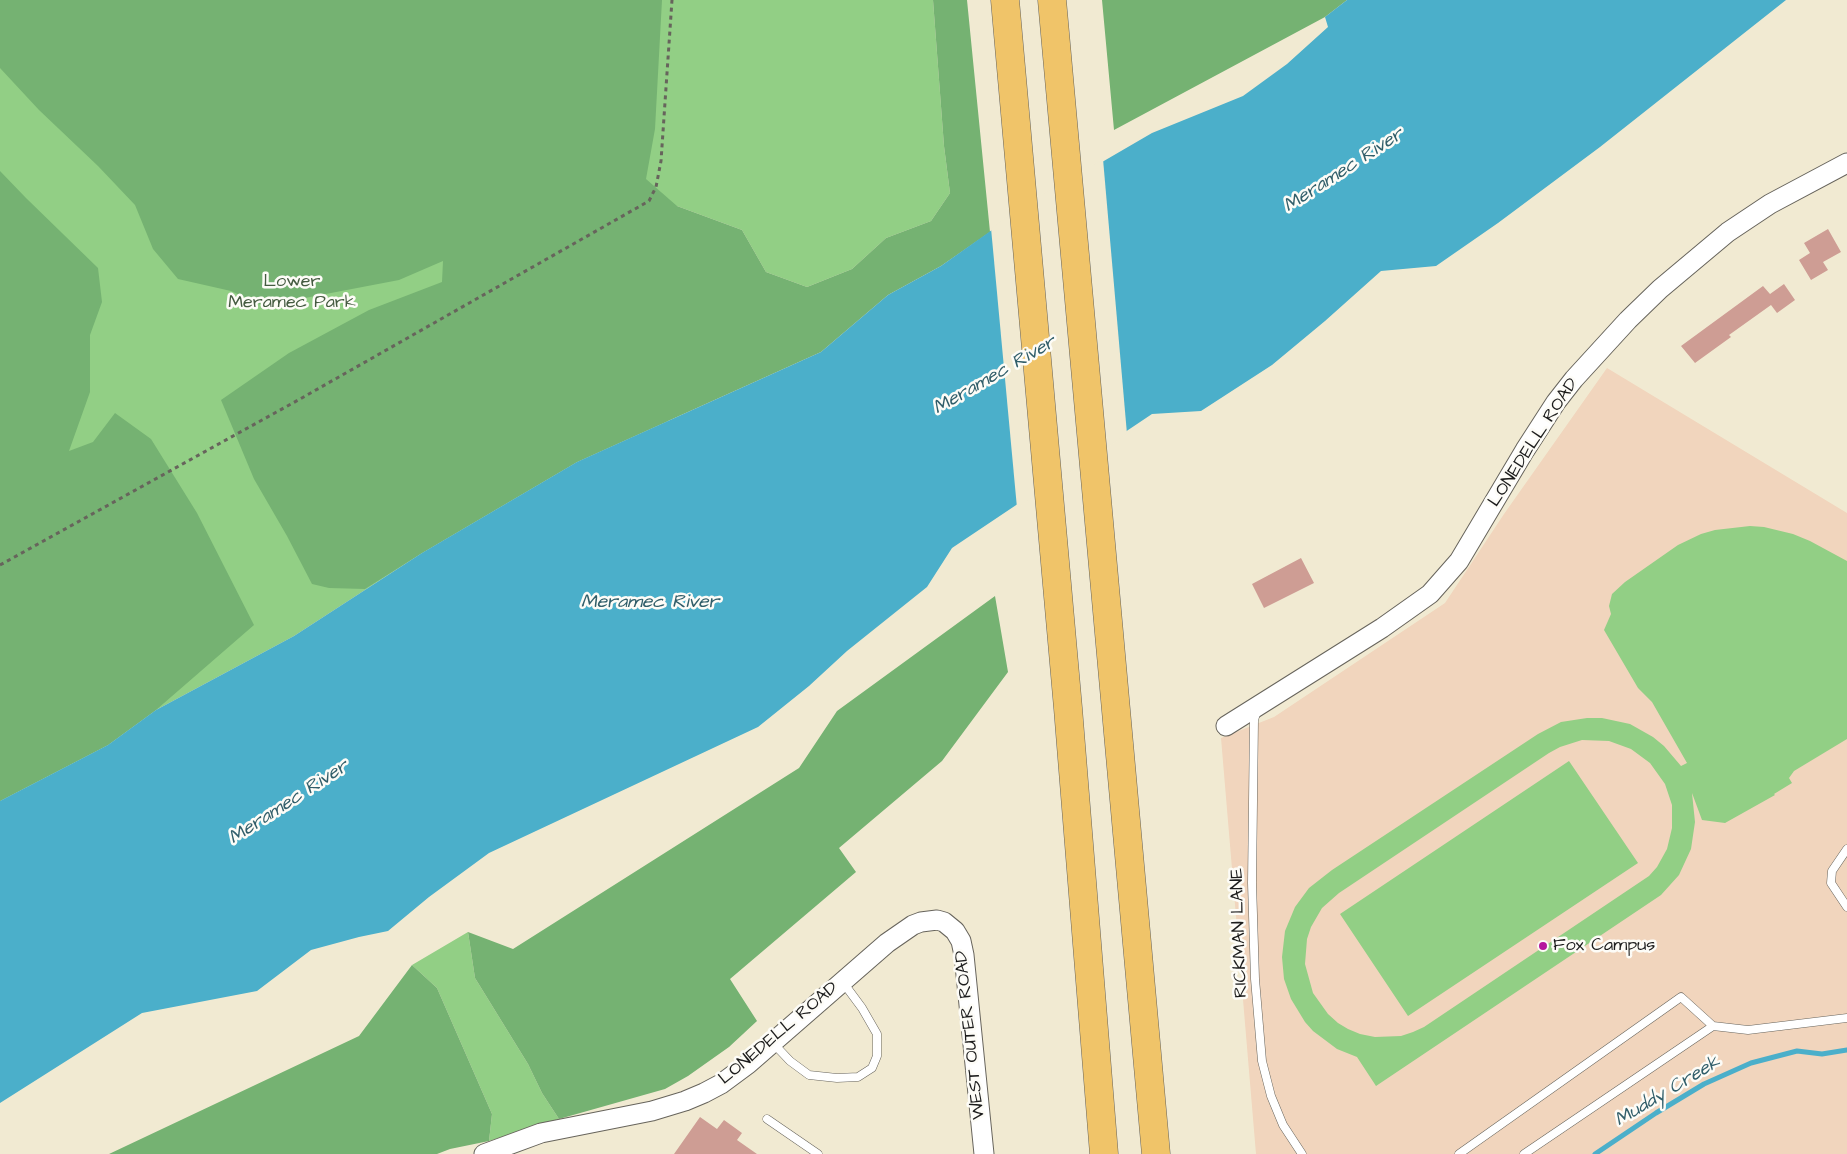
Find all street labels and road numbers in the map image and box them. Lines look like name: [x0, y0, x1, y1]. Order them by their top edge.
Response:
street label: LONEDELL ROAD: [1484, 375, 1584, 511]
street label: RICKMAN LANE: [1227, 868, 1253, 998]
street label: WEST OUTER ROAD: [951, 949, 991, 1121]
street label: LONEDELL ROAD: [715, 978, 843, 1090]

